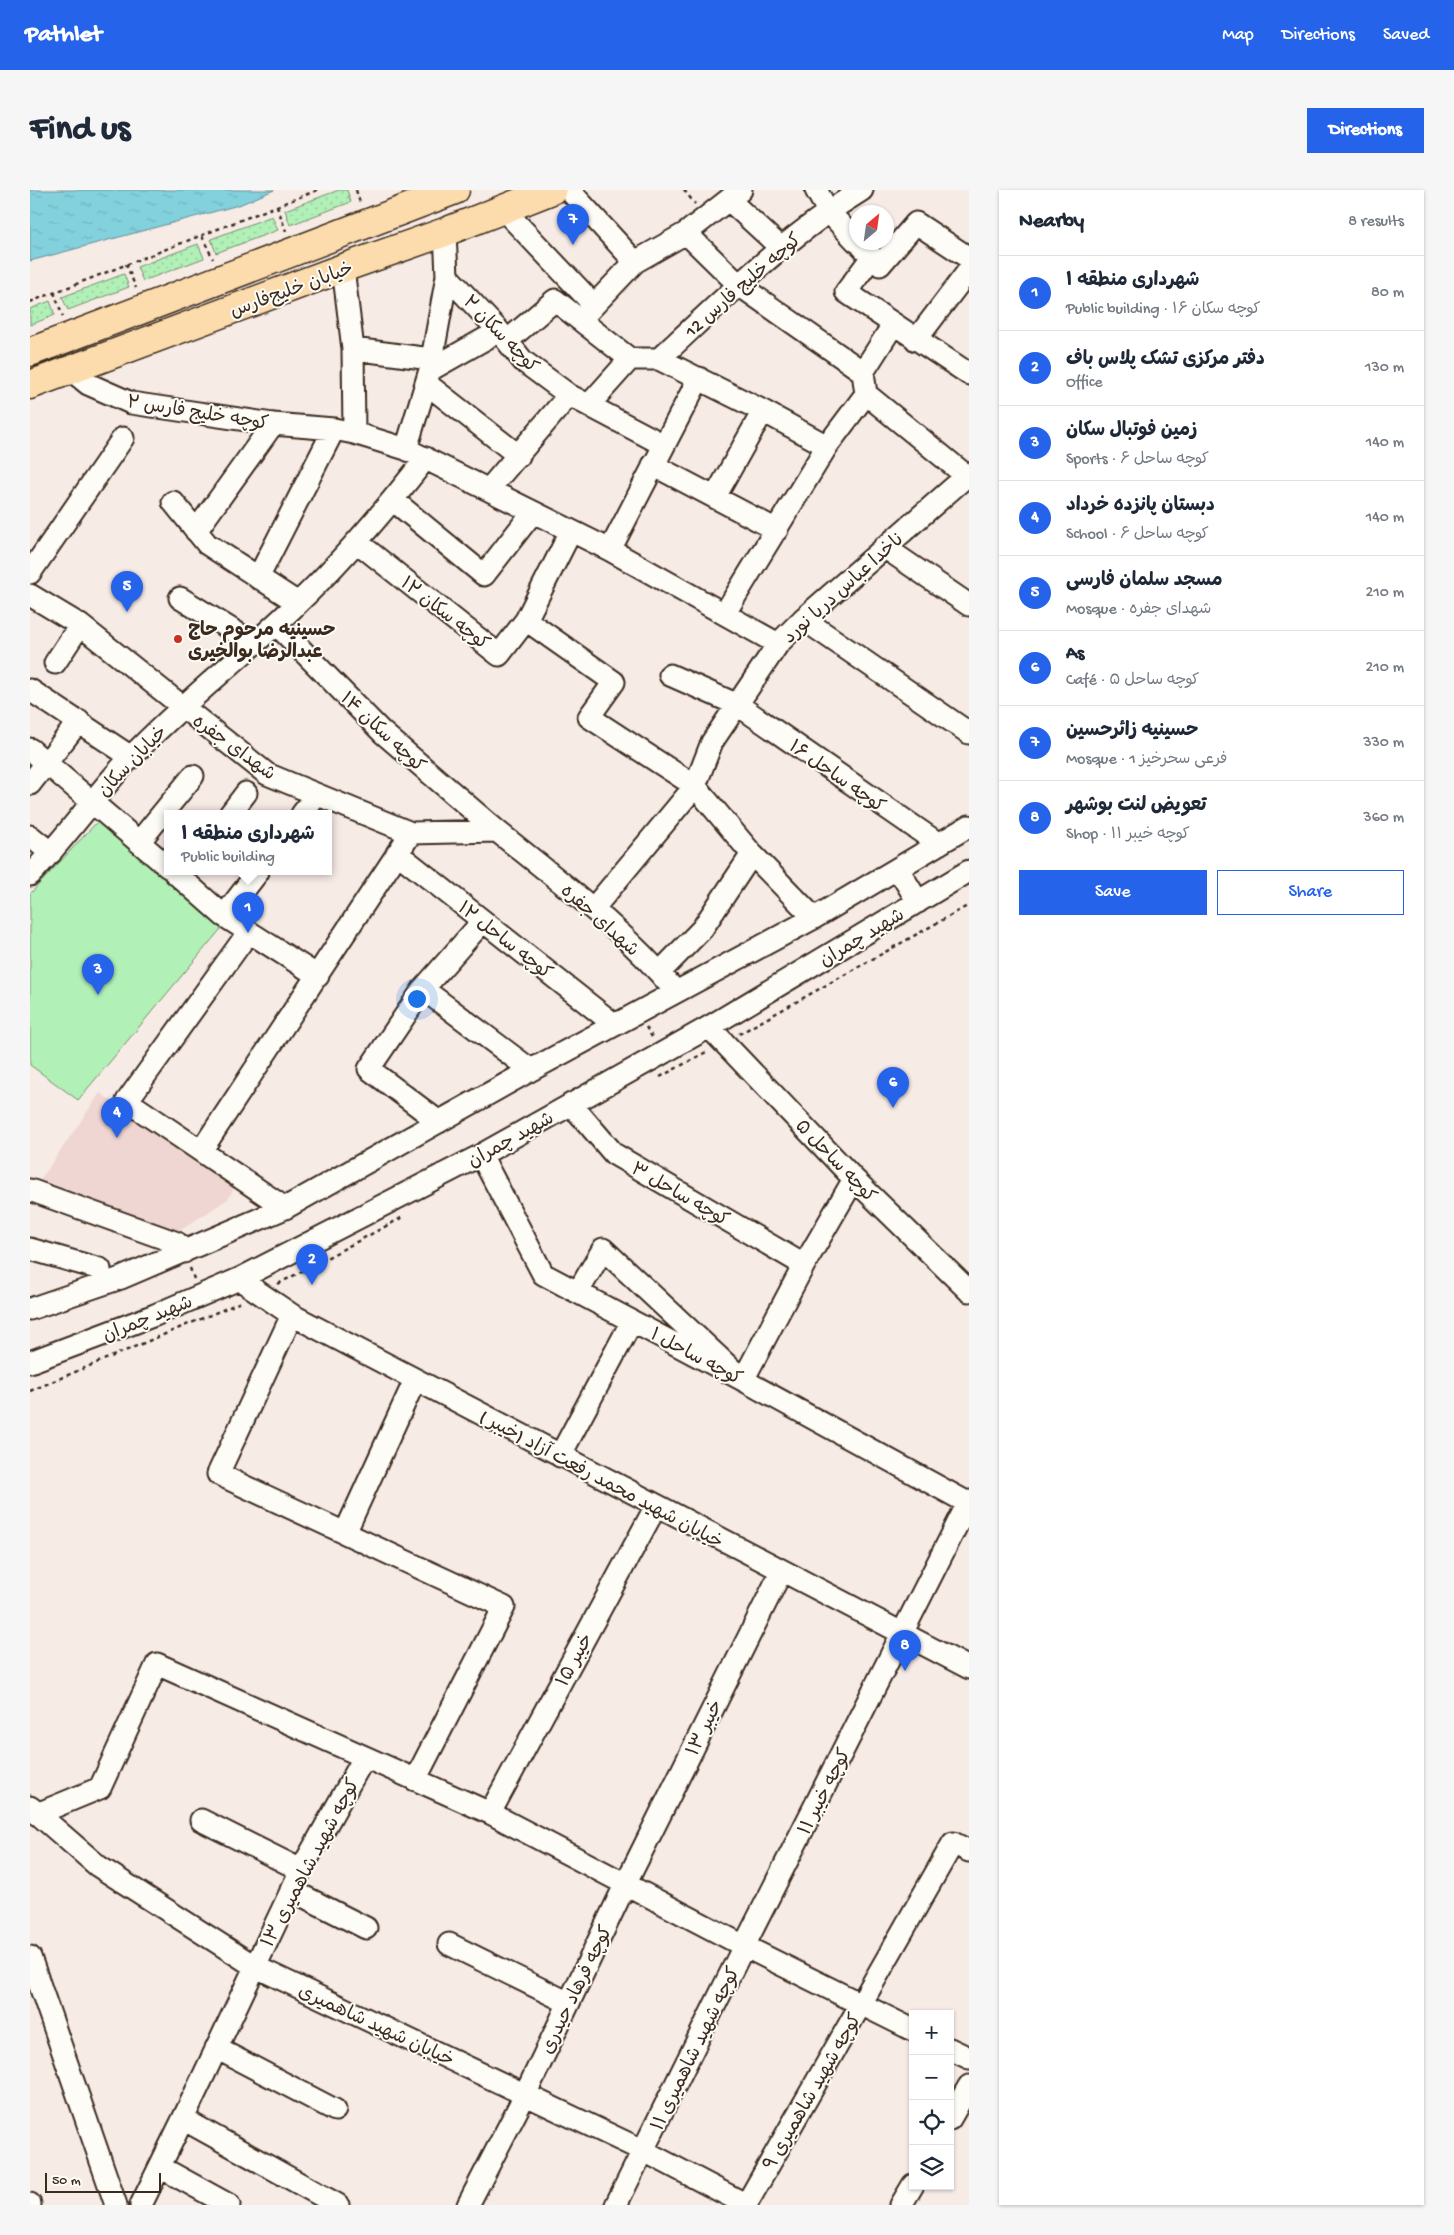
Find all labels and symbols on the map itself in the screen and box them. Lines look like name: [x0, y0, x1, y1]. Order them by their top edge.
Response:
pin: 7: [557, 204, 589, 245]
north arrow: [849, 205, 894, 250]
street label: کوچه خلیج فارس 12: [680, 230, 807, 344]
street label: خیابان خلیج‌فارس: [227, 258, 357, 324]
street label: کوچه سکان ۲: [457, 292, 542, 379]
street label: کوچه خلیج فارس ۲: [125, 392, 270, 437]
street label: ناخدا عباس دریا نورد: [779, 529, 909, 650]
pin: 5: [111, 571, 143, 612]
street label: کوچه سکان ۱۲: [395, 573, 493, 657]
place label: حسینیه مرحوم حاج عبدالرضا بوالخیری: [188, 620, 336, 665]
marker: حسینیه مرحوم حاج عبدالرضا بوالخیری: [172, 633, 184, 645]
street label: کوچه سکان ۱۴: [334, 688, 429, 779]
street label: شهدای جفره: [187, 711, 279, 787]
street label: خیابان سکان: [94, 722, 173, 803]
street label: کوچه ساحل ۱۶: [783, 736, 889, 820]
street label: شهدای جفره: [555, 880, 643, 963]
pin: 1: [232, 892, 264, 933]
street label: کوچه ساحل ۱۲: [452, 898, 556, 986]
street label: شهید چمران: [816, 905, 909, 973]
pin: 3: [82, 954, 114, 995]
your location: [404, 986, 430, 1012]
pin: 6: [877, 1067, 909, 1108]
pin: 4: [101, 1097, 133, 1138]
street label: شهید چمران: [465, 1108, 559, 1174]
street label: کوچه ساحل ۵: [789, 1116, 880, 1209]
street label: کوچه ساحل ۳: [626, 1159, 732, 1233]
pin: 2: [296, 1244, 328, 1285]
street label: شهید چمران: [100, 1292, 197, 1349]
street label: کوچه ساحل ۱: [645, 1324, 745, 1392]
street label: ( خیبر) خیابان شهید محمد رفعت آزاد: [474, 1405, 727, 1555]
street label: خیبر ۱۵: [553, 1630, 600, 1691]
pin: 8: [889, 1630, 921, 1671]
street label: خیبر ۱۳: [683, 1697, 729, 1760]
street label: کوچه خیبر ۱۱: [795, 1746, 858, 1840]
street label: کوچه شهید شاهمیری ۱۳: [258, 1775, 366, 1952]
street label: کوچه فرهاد حیدری: [537, 1923, 619, 2058]
street label: کوچه شهید شاهمیری ۱۱: [648, 1964, 747, 2135]
street label: خیابان شهید شاهمیری: [294, 1981, 457, 2073]
street label: کوچه شهید شاهمیری ۹: [760, 2010, 868, 2175]
scale bar: [45, 2170, 161, 2193]

